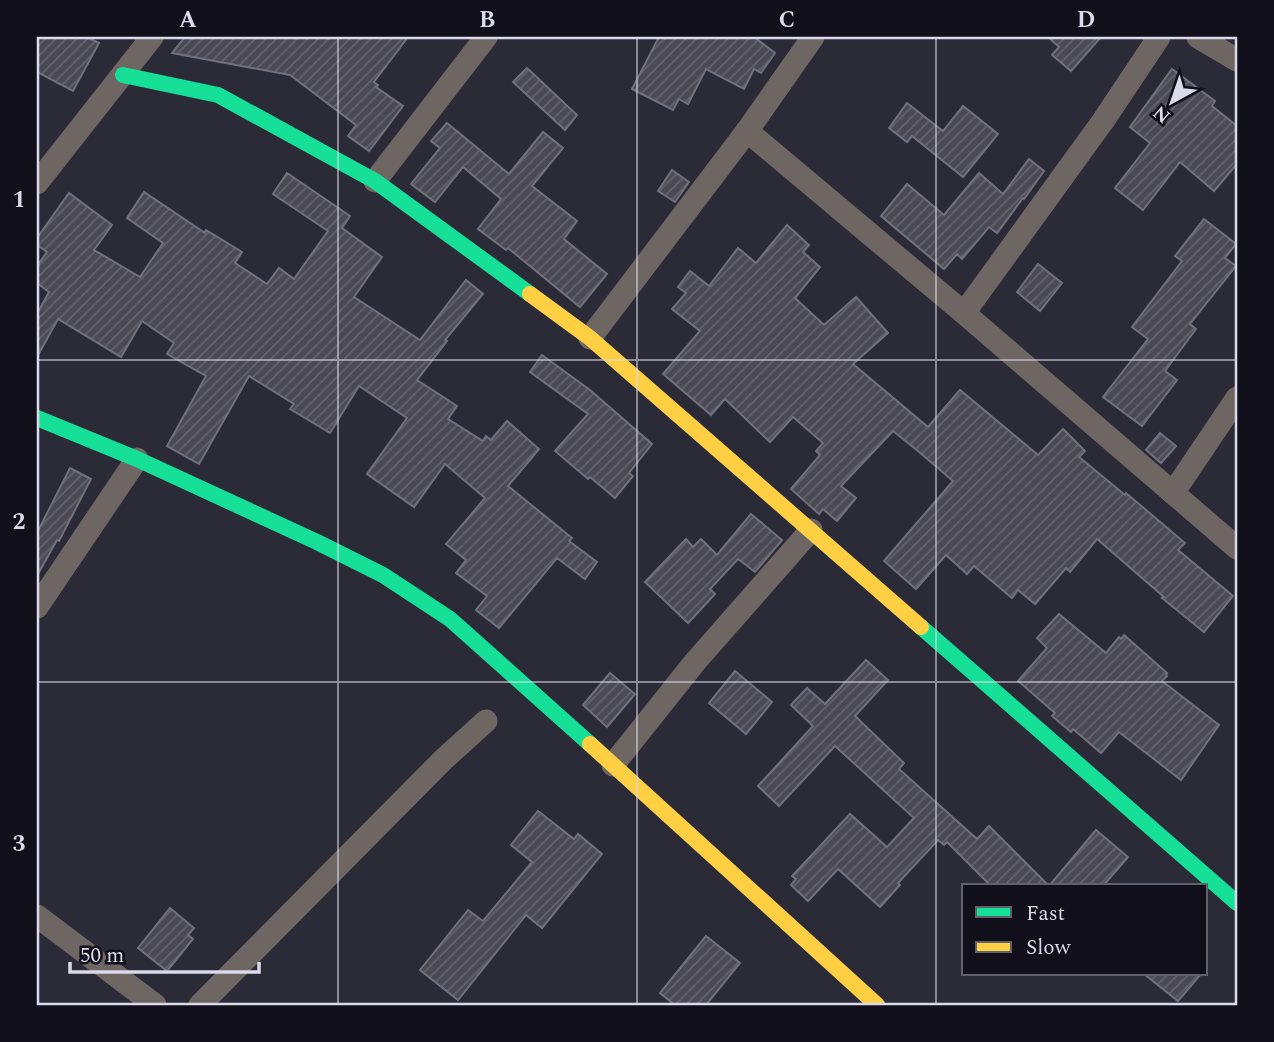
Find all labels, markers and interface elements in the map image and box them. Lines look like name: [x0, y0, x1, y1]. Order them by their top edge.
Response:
text: A: [179, 3, 197, 38]
text: B: [479, 3, 495, 38]
text: C: [779, 3, 795, 38]
text: D: [1077, 3, 1095, 38]
north arrow: [1138, 66, 1208, 136]
text: N: [1147, 98, 1177, 130]
text: 1: [13, 183, 25, 218]
text: 2: [13, 505, 26, 540]
text: 3: [13, 827, 26, 862]
legend: [962, 884, 1208, 976]
text: Fast: [1026, 898, 1065, 930]
scale bar: [70, 930, 259, 974]
text: Slow: [1026, 932, 1072, 964]
text: 50 m: [80, 940, 124, 972]

